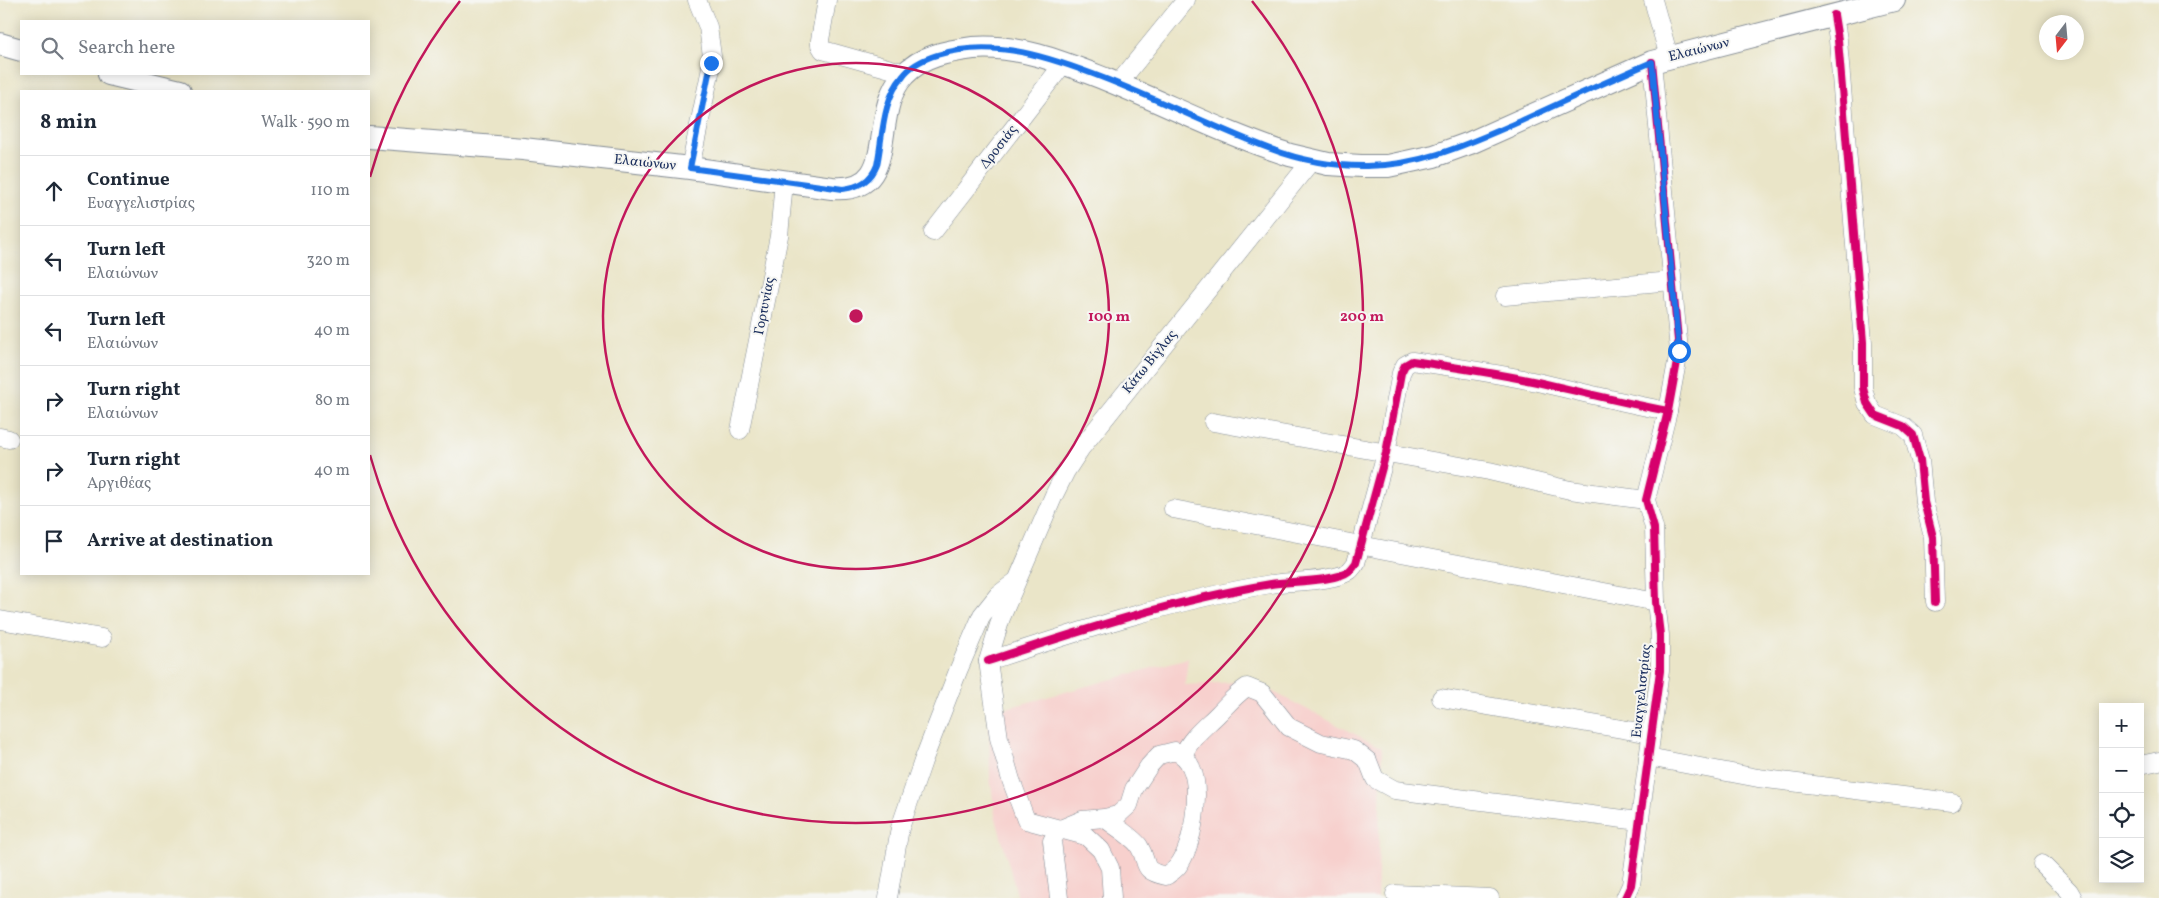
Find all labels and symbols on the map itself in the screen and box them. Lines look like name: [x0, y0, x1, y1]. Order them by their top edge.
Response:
north arrow: [2039, 15, 2084, 60]
street label: Ελαιώνων: [1667, 33, 1732, 67]
route end: [700, 52, 723, 75]
street label: Δροσιάς: [976, 121, 1022, 173]
street label: Ελαιώνων: [613, 150, 677, 176]
street label: Γορτυνίας: [750, 275, 780, 337]
centre of rings: [847, 307, 865, 325]
text: 100 m: [1088, 307, 1131, 328]
text: 200 m: [1340, 307, 1384, 328]
street label: Κάτω Βίγλας: [1118, 326, 1182, 398]
route start: [1668, 340, 1691, 363]
street label: Ευαγγελιστρίας: [1628, 643, 1656, 739]

